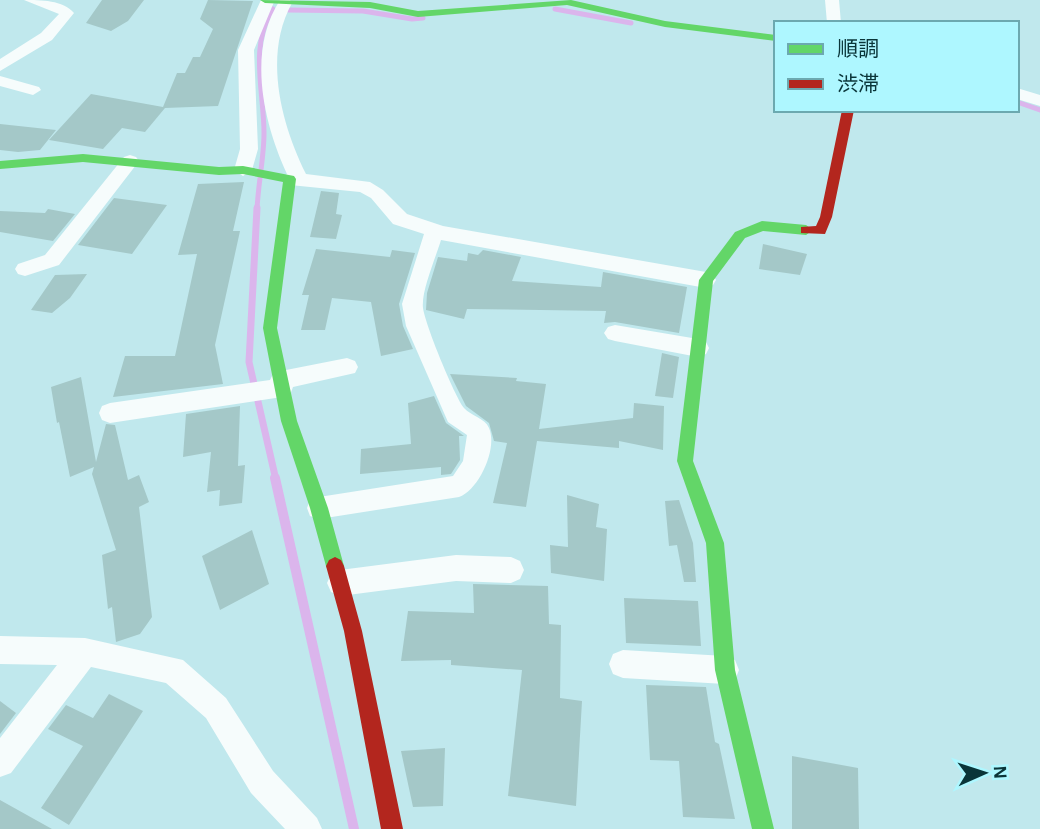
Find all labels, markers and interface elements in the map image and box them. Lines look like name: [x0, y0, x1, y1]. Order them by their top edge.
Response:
legend: [774, 21, 1019, 112]
text: 順調: [837, 38, 879, 60]
text: 渋滞: [837, 73, 879, 95]
north arrow: [949, 738, 1019, 808]
text: N: [990, 765, 1009, 779]

